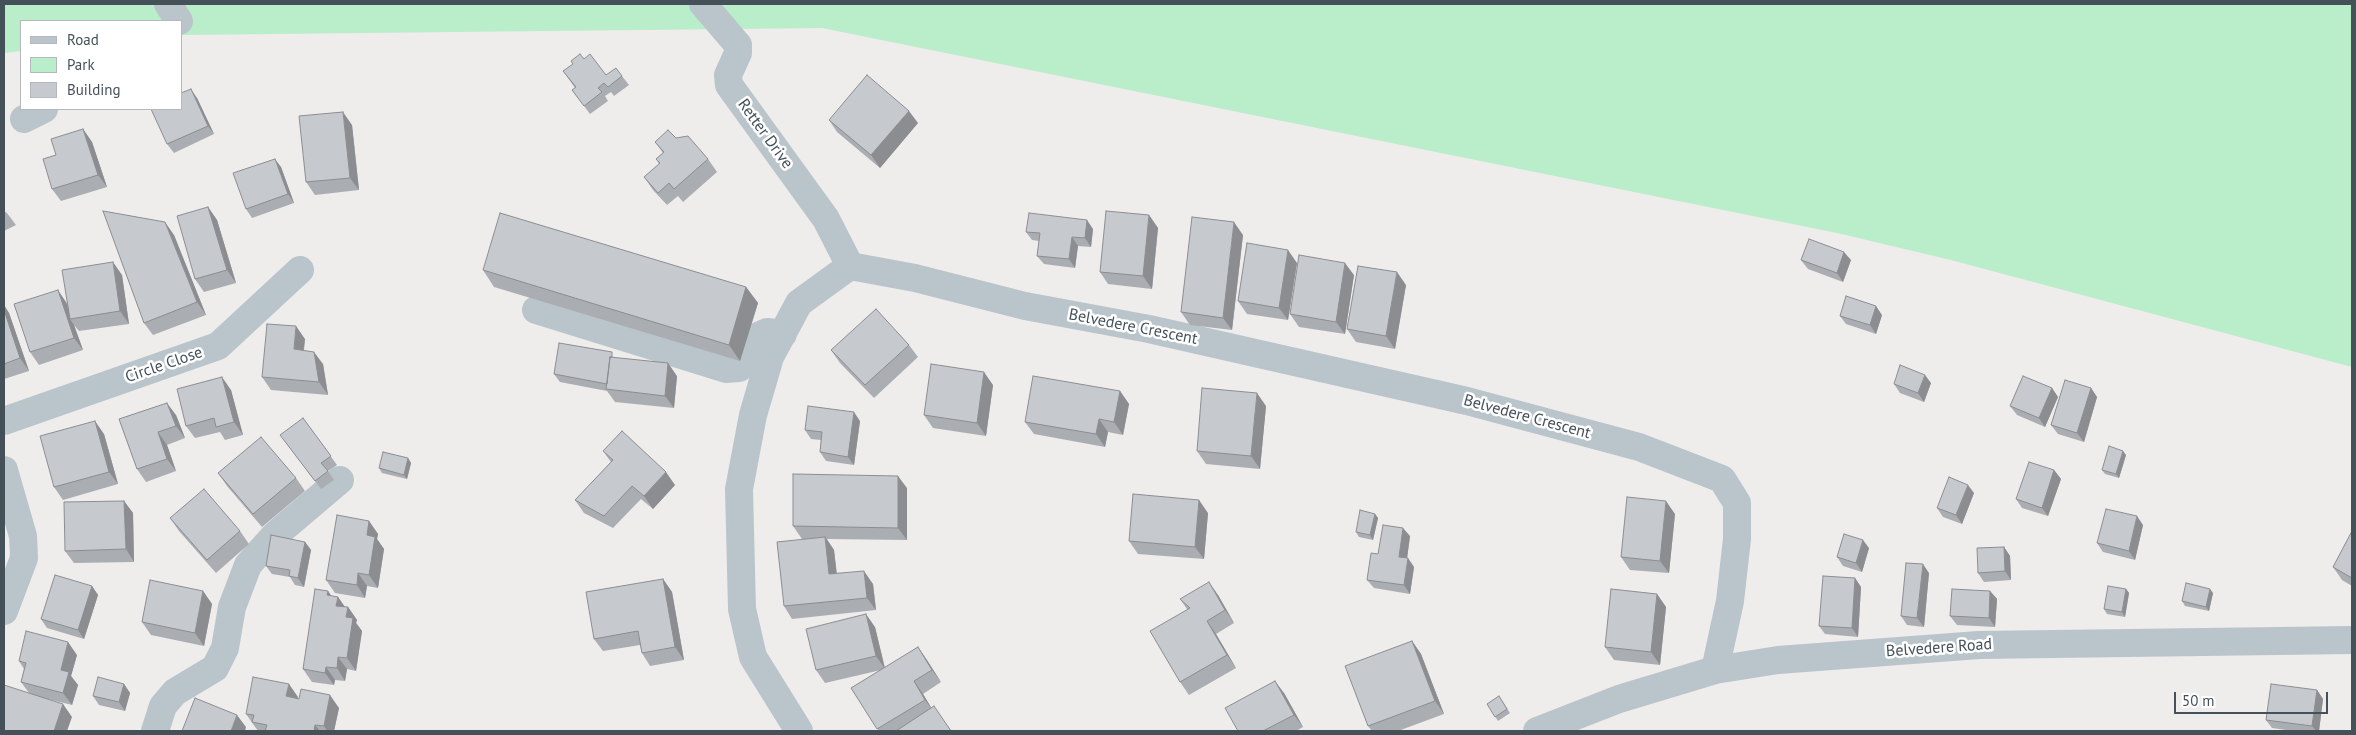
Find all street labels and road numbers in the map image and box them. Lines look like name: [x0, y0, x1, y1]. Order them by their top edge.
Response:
street label: Retter Drive: [733, 95, 797, 173]
street label: Belvedere Crescent: [1067, 305, 1199, 349]
street label: Circle Close: [123, 343, 205, 387]
street label: Belvedere Crescent: [1461, 391, 1593, 443]
street label: Belvedere Road: [1885, 635, 1993, 661]

